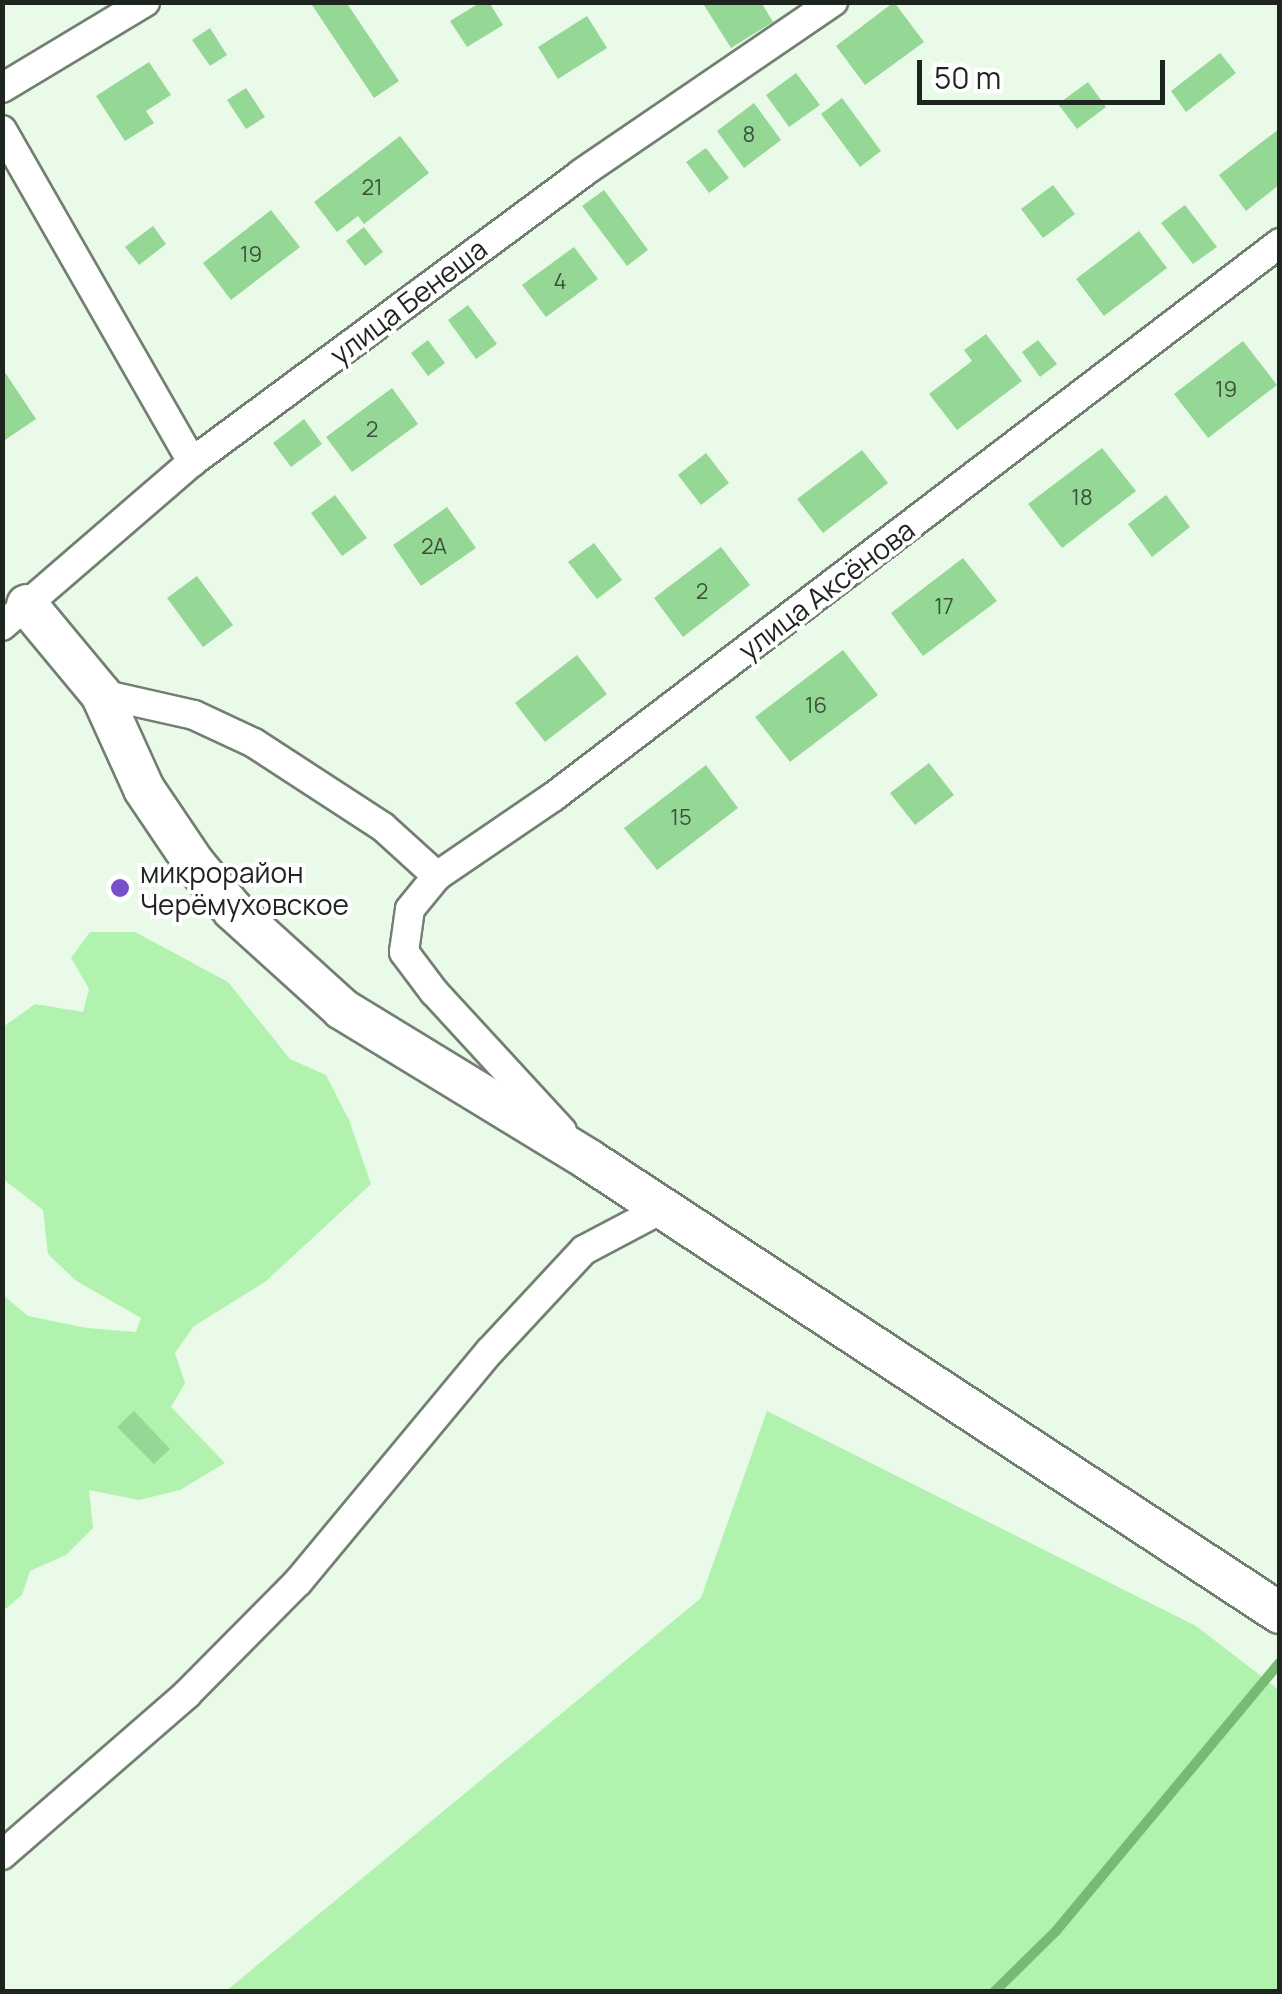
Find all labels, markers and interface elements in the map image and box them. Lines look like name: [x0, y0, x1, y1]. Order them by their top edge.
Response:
scale bar: [922, 40, 1170, 102]
text: 50 m: [934, 57, 1001, 98]
house number: 8: [743, 122, 755, 148]
house number: 21: [361, 175, 383, 201]
street label: улица Бенеша: [323, 231, 493, 371]
house number: 19: [240, 242, 262, 268]
house number: 4: [554, 269, 566, 295]
house number: 19: [1215, 377, 1237, 403]
house number: 2: [366, 417, 378, 443]
house number: 18: [1071, 485, 1093, 511]
street label: улица Аксёнова: [731, 512, 921, 666]
house number: 2А: [421, 534, 447, 560]
house number: 2: [696, 579, 708, 605]
house number: 17: [934, 594, 954, 620]
house number: 16: [805, 693, 827, 719]
house number: 15: [670, 805, 692, 831]
place label: микрорайон Черёмуховское: [140, 855, 349, 921]
marker: микрорайон Черёмуховское: [109, 877, 131, 899]

